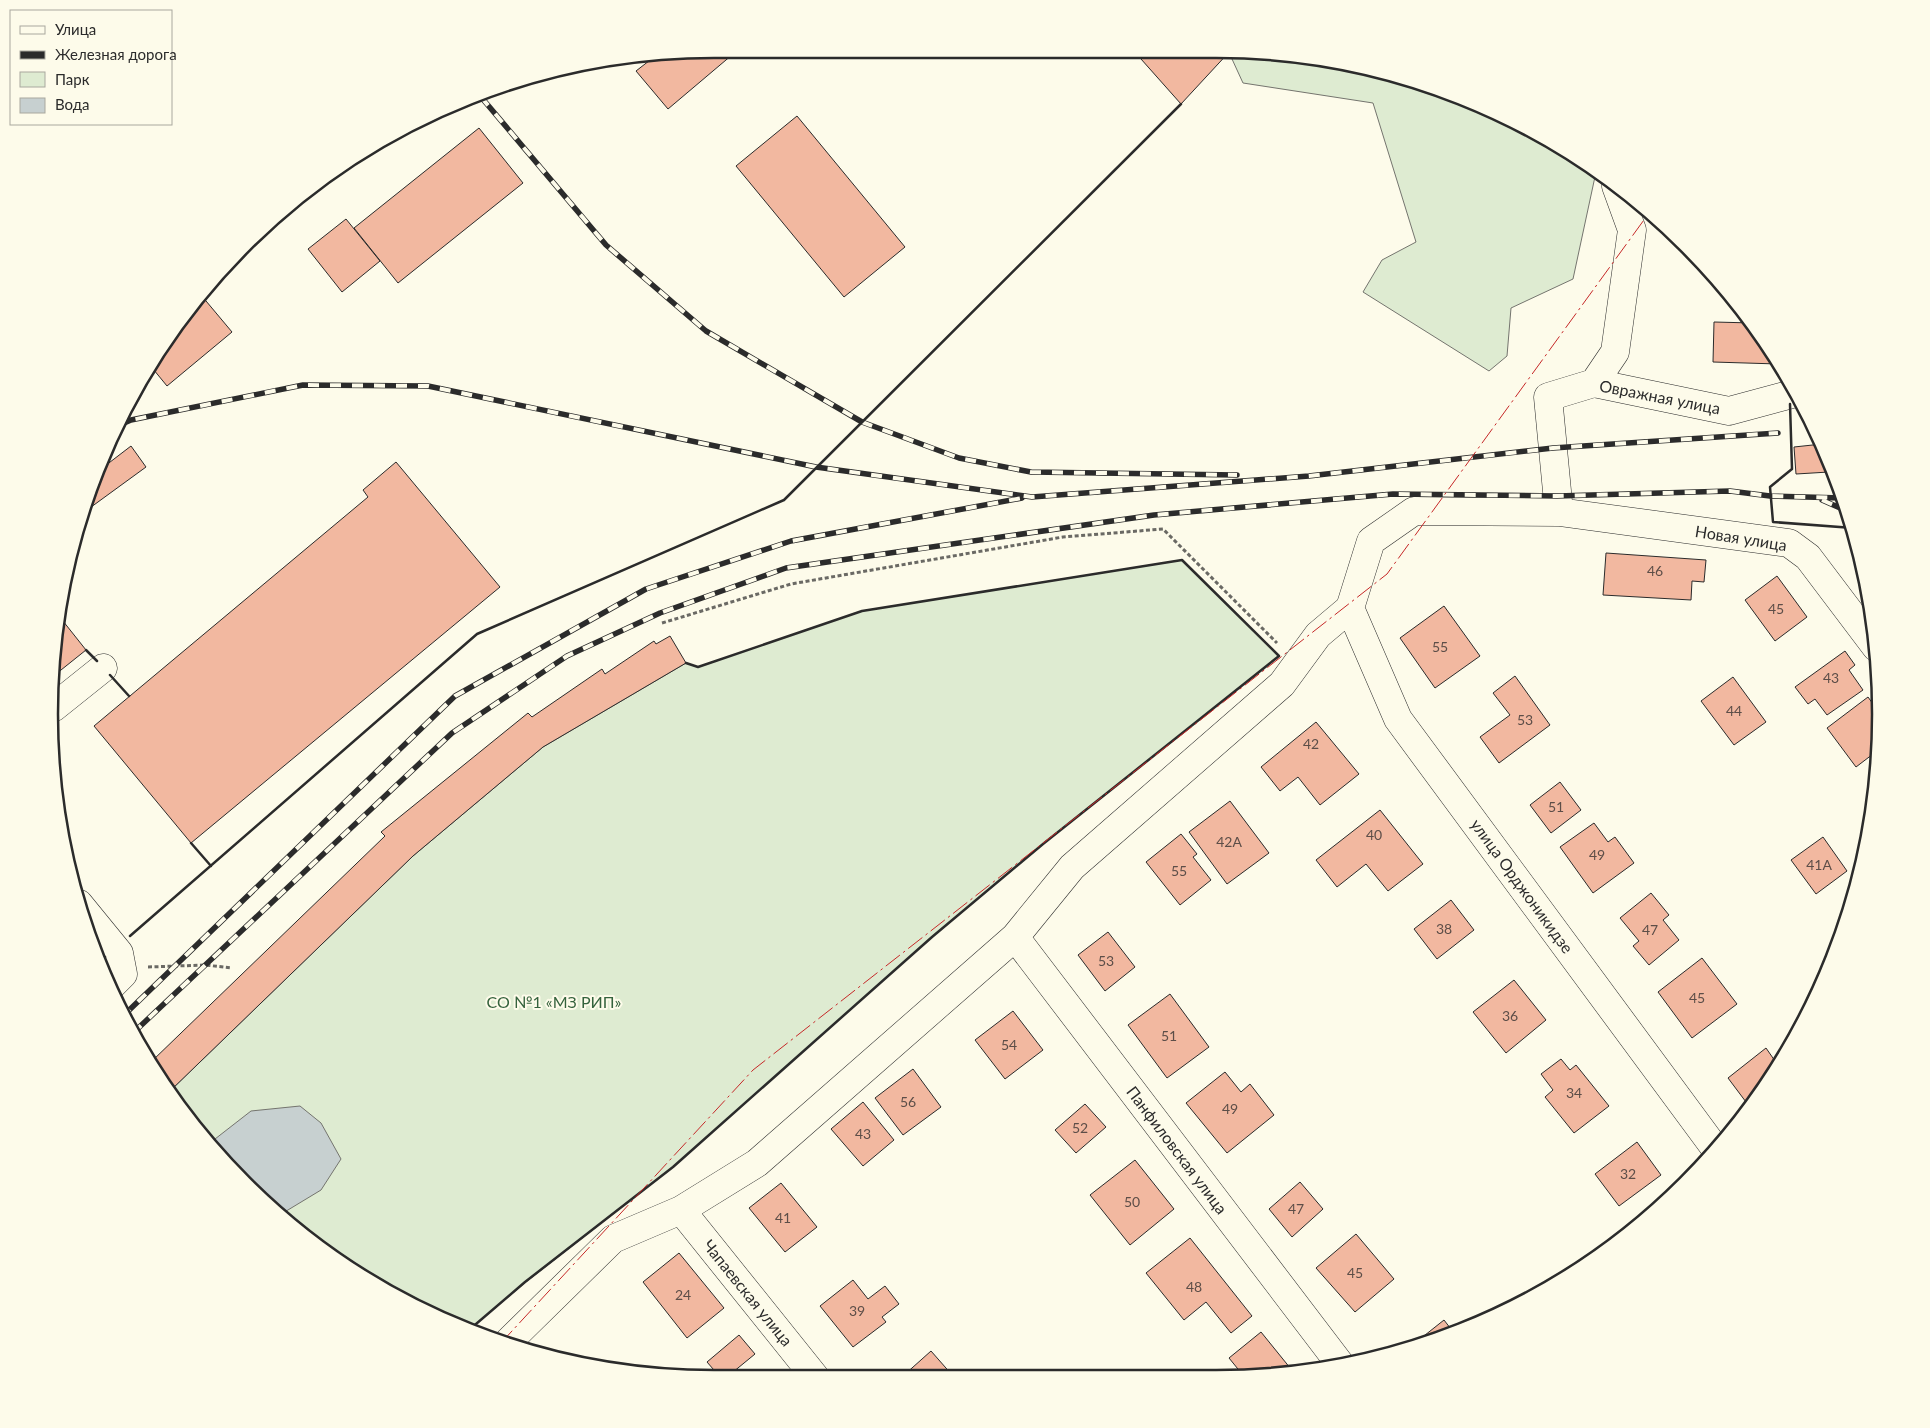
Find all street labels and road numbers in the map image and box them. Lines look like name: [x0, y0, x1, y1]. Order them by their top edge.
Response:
street label: Овражная улица: [1598, 375, 1722, 418]
street label: Новая улица: [1694, 521, 1788, 554]
street label: улица Орджоникидзе: [1467, 815, 1578, 957]
street label: Панфиловская улица: [1123, 1082, 1232, 1217]
street label: Чапаевская улица: [700, 1236, 797, 1350]

